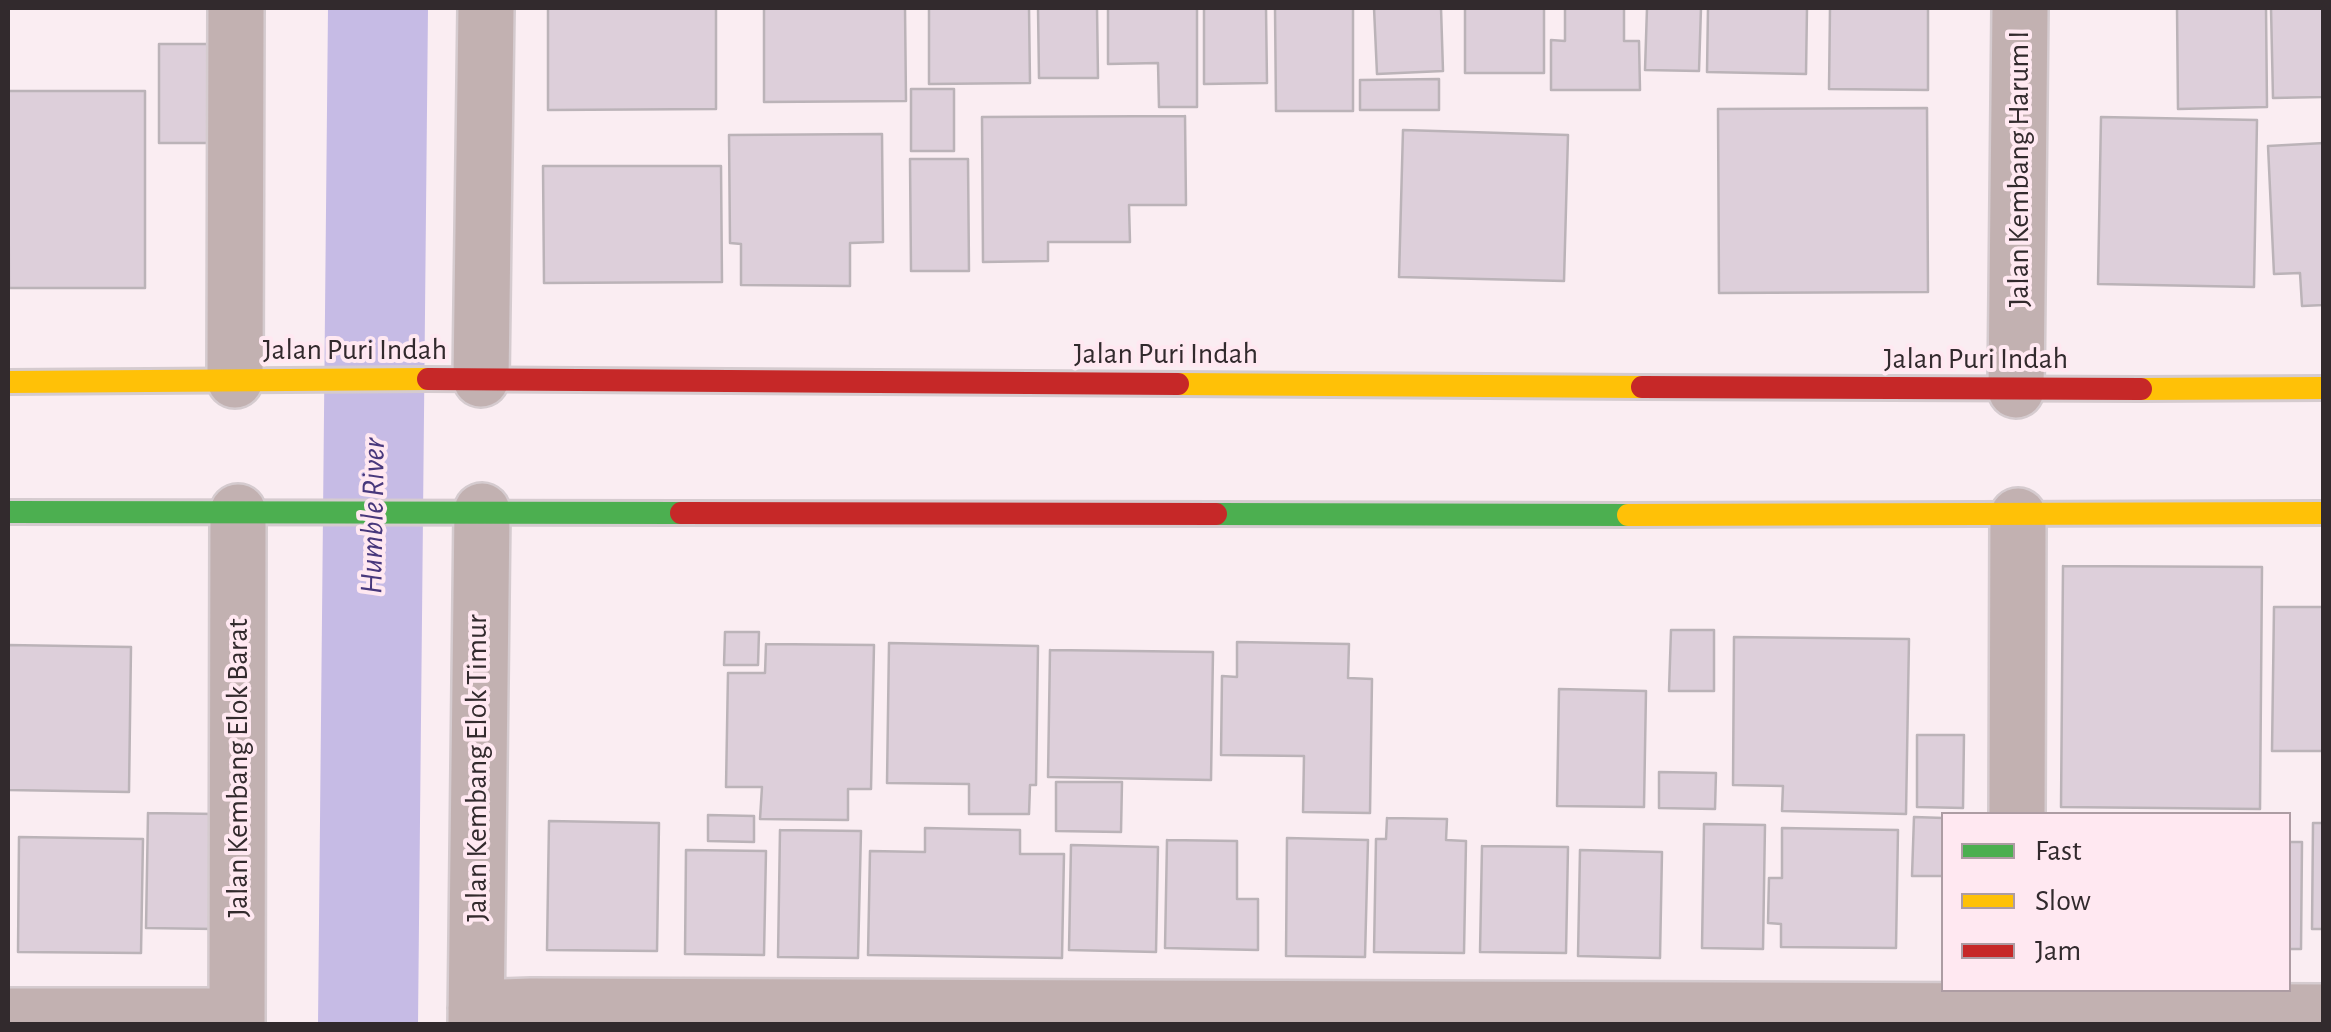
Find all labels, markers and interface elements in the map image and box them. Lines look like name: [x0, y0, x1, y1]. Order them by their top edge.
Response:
street label: Jalan Kembang Harum I: [2001, 31, 2037, 307]
street label: Jalan Puri Indah: [263, 332, 447, 368]
street label: Jalan Puri Indah: [1074, 336, 1258, 372]
street label: Jalan Puri Indah: [1884, 341, 2068, 377]
water label: Humble River: [352, 438, 394, 594]
street label: Jalan Kembang Elok Timur: [459, 614, 495, 922]
street label: Jalan Kembang Elok Barat: [220, 618, 256, 918]
legend: [1941, 812, 2291, 992]
text: Fast: [2035, 836, 2082, 866]
text: Slow: [2035, 886, 2091, 916]
text: Jam: [2035, 936, 2081, 966]

